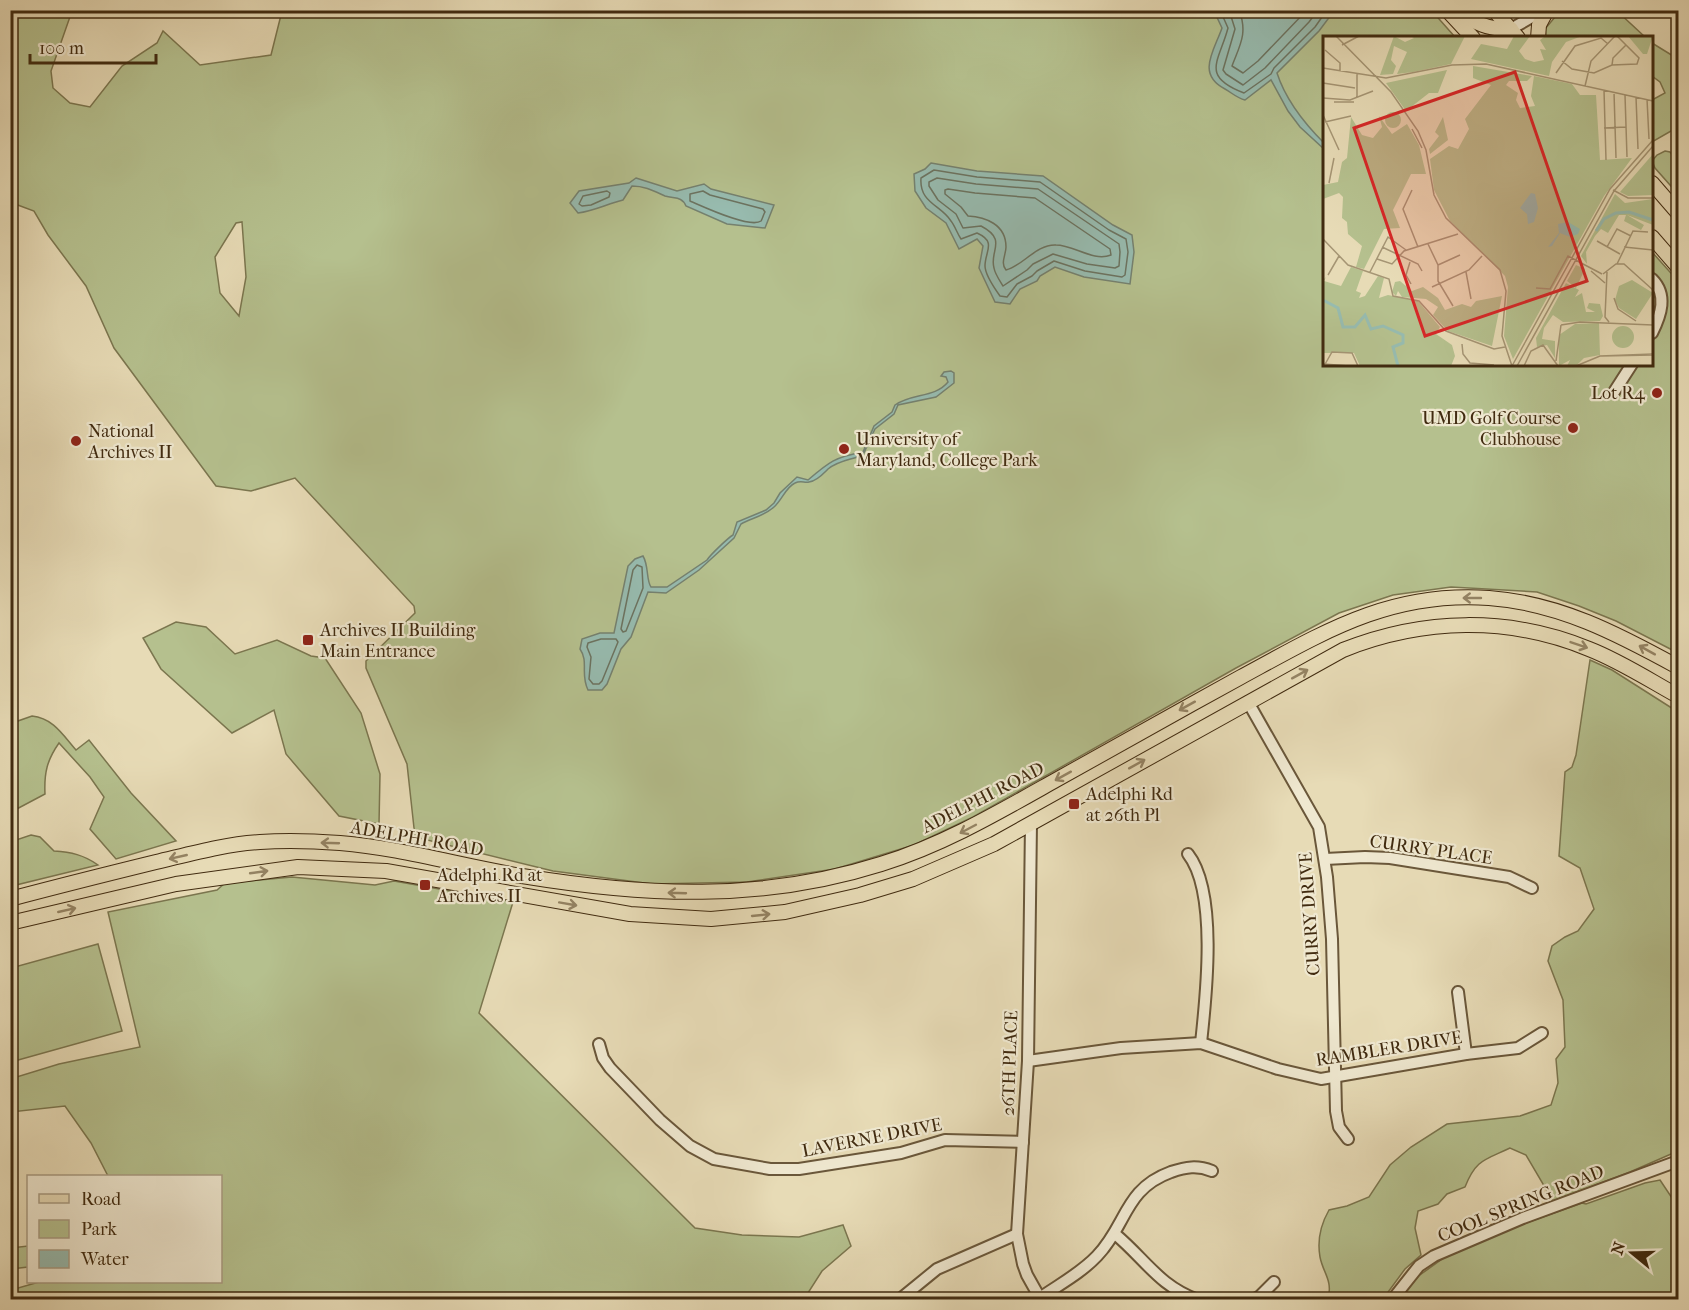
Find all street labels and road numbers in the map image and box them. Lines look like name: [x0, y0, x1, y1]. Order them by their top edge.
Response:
street label: ADELPHI ROAD: [917, 758, 1048, 838]
street label: ADELPHI ROAD: [348, 817, 485, 861]
street label: CURRY PLACE: [1368, 831, 1494, 869]
street label: CURRY DRIVE: [1295, 852, 1325, 976]
street label: 26TH PLACE: [998, 1010, 1022, 1116]
street label: RAMBLER DRIVE: [1314, 1027, 1464, 1071]
street label: LAVERNE DRIVE: [800, 1114, 944, 1162]
street label: COOL SPRING ROAD: [1435, 1161, 1607, 1247]

